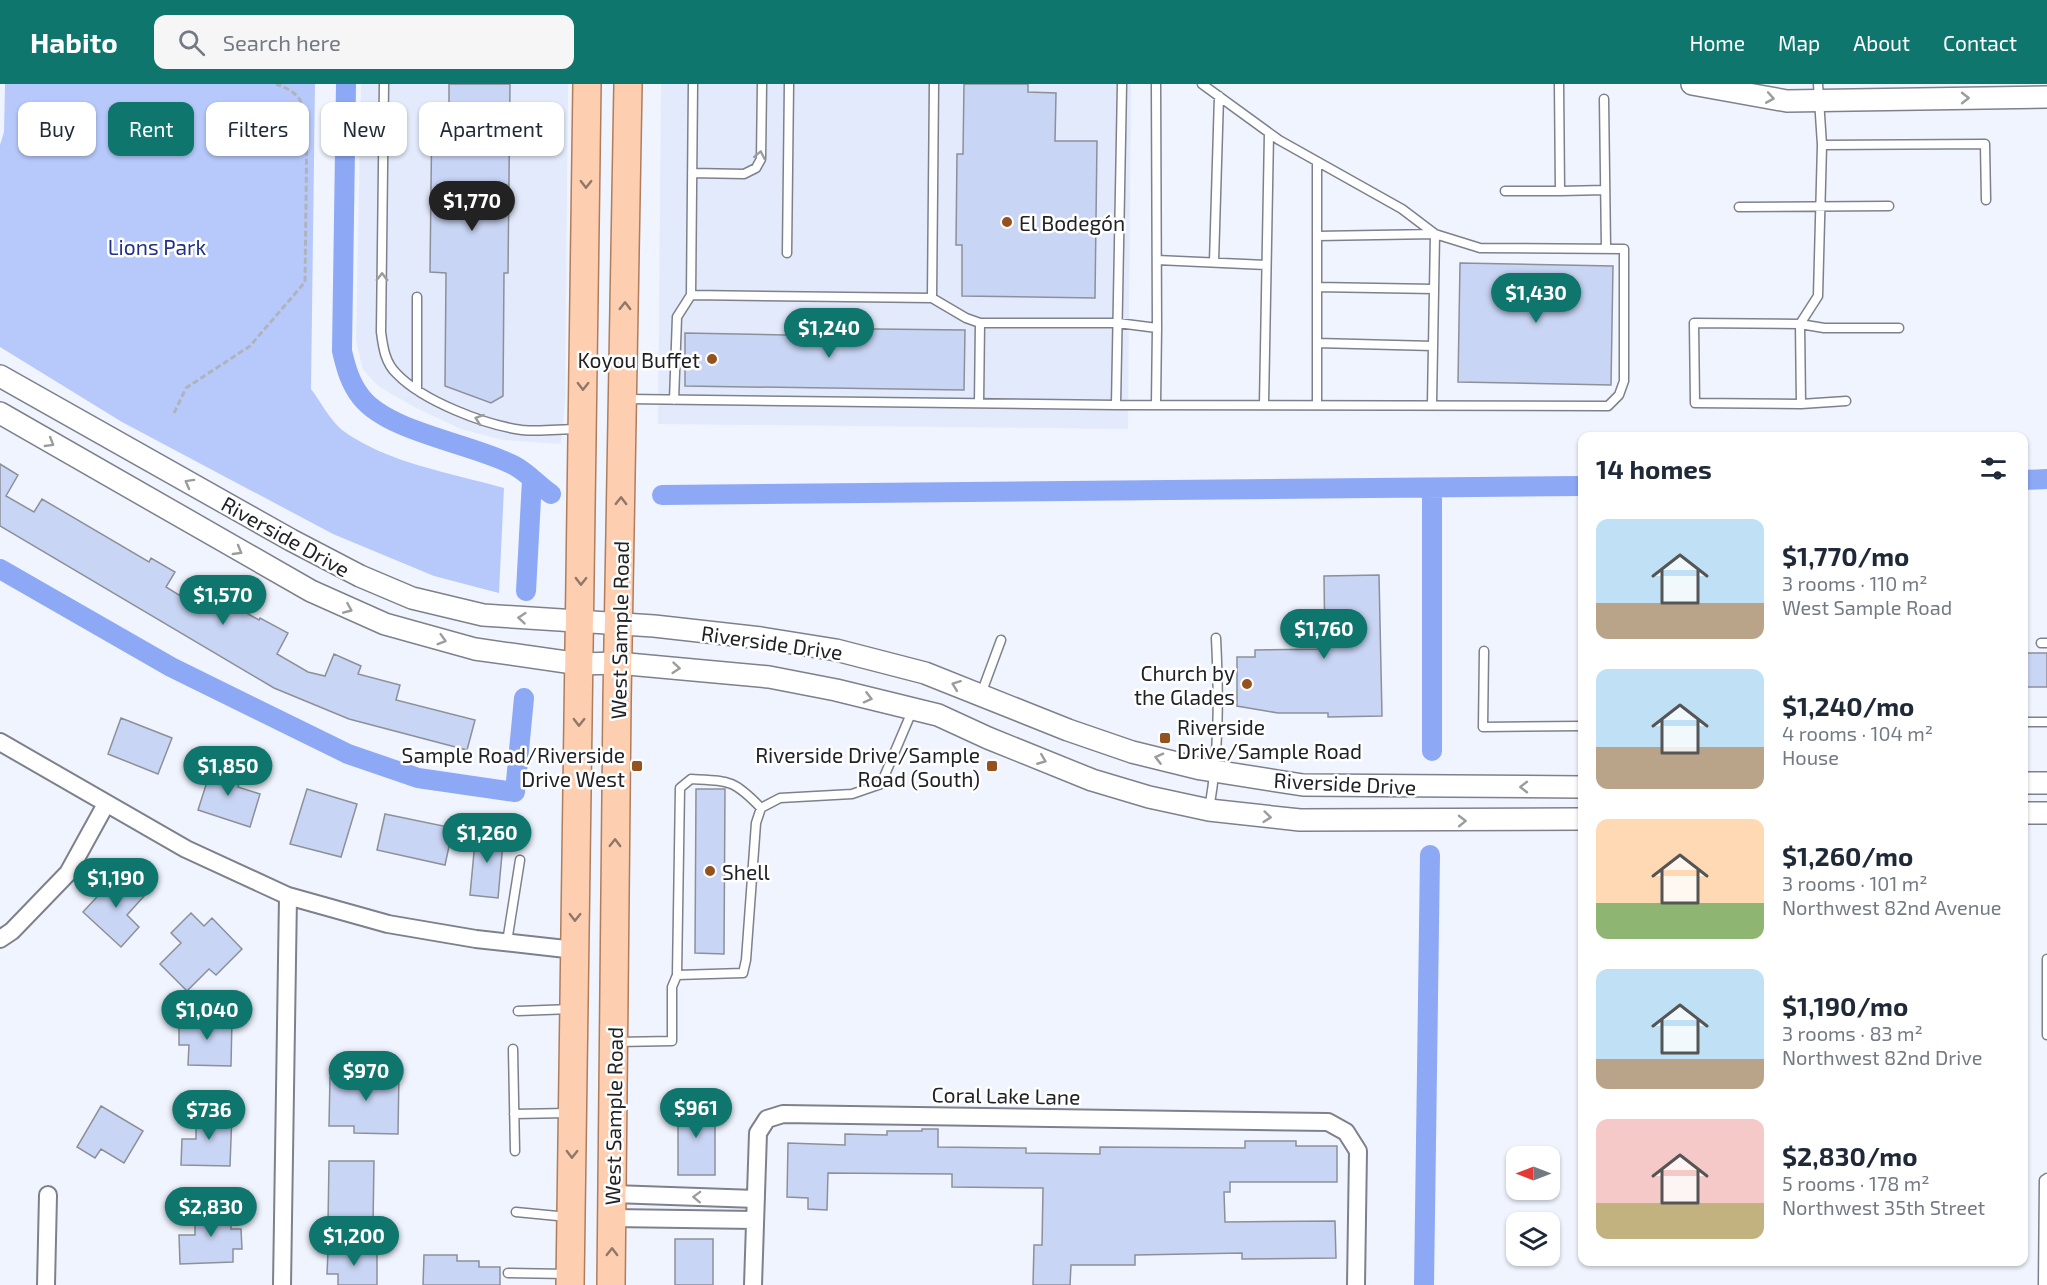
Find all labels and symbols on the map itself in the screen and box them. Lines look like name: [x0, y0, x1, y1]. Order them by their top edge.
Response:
one-way arrow: [1765, 91, 1775, 104]
one-way arrow: [1960, 92, 1969, 104]
one-way arrow: [753, 150, 766, 160]
one-way arrow: [580, 180, 592, 189]
pin: $1,770: [423, 181, 521, 232]
place label: El Bodegón: [1019, 210, 1125, 235]
marker: El Bodegón: [1000, 215, 1014, 229]
park label: Lions Park: [108, 234, 207, 259]
one-way arrow: [376, 272, 388, 281]
pin: $1,430: [1487, 273, 1585, 324]
one-way arrow: [619, 302, 631, 311]
pin: $1,240: [780, 308, 878, 359]
place label: Koyou Buffet: [577, 347, 700, 372]
marker: Koyou Buffet: [705, 352, 719, 366]
one-way arrow: [577, 382, 589, 391]
one-way arrow: [474, 413, 485, 426]
one-way arrow: [44, 436, 54, 447]
one-way arrow: [185, 479, 196, 490]
street label: Riverside Drive: [218, 490, 354, 582]
one-way arrow: [615, 497, 628, 506]
street label: West Sample Road: [605, 540, 633, 720]
one-way arrow: [231, 544, 242, 555]
pin: $1,570: [174, 575, 272, 626]
one-way arrow: [575, 577, 587, 586]
one-way arrow: [341, 602, 352, 614]
pin: $1,760: [1275, 609, 1373, 660]
one-way arrow: [518, 612, 527, 625]
street label: Riverside Drive: [700, 620, 844, 664]
one-way arrow: [437, 632, 447, 645]
place label: Church by the Glades: [1134, 660, 1235, 709]
one-way arrow: [671, 661, 680, 674]
marker: Church by the Glades: [1240, 677, 1254, 691]
one-way arrow: [951, 680, 962, 692]
one-way arrow: [863, 690, 873, 703]
place label: Riverside Drive/Sample Road: [1177, 714, 1362, 763]
one-way arrow: [573, 718, 586, 727]
marker: Riverside Drive/Sample Road: [1158, 731, 1172, 745]
place label: Sample Road/Riverside Drive West: [402, 742, 625, 791]
place label: Riverside Drive/Sample Road (South): [755, 742, 980, 791]
pin: $1,850: [179, 746, 277, 797]
one-way arrow: [1036, 753, 1047, 765]
one-way arrow: [1154, 753, 1164, 766]
marker: Sample Road/Riverside Drive West: [630, 759, 644, 773]
marker: Riverside Drive/Sample Road (South): [985, 759, 999, 773]
street label: Riverside Drive: [1273, 767, 1417, 799]
one-way arrow: [1520, 781, 1529, 793]
one-way arrow: [1262, 810, 1272, 823]
pin: $1,260: [438, 813, 536, 864]
one-way arrow: [1457, 815, 1466, 827]
one-way arrow: [609, 838, 622, 847]
pin: $1,190: [67, 858, 165, 909]
place label: Shell: [722, 859, 770, 884]
marker: Shell: [703, 864, 717, 878]
one-way arrow: [569, 913, 582, 922]
pin: $1,040: [158, 990, 256, 1041]
street label: West Sample Road: [599, 1026, 627, 1206]
pin: $970: [330, 1051, 402, 1102]
street label: Coral Lake Lane: [931, 1081, 1081, 1109]
pin: $961: [660, 1088, 732, 1139]
pin: $736: [173, 1090, 245, 1141]
north arrow: [1506, 1146, 1560, 1200]
one-way arrow: [566, 1150, 578, 1159]
pin: $2,830: [162, 1187, 260, 1238]
one-way arrow: [693, 1191, 702, 1203]
pin: $1,200: [305, 1216, 403, 1267]
one-way arrow: [606, 1247, 618, 1256]

